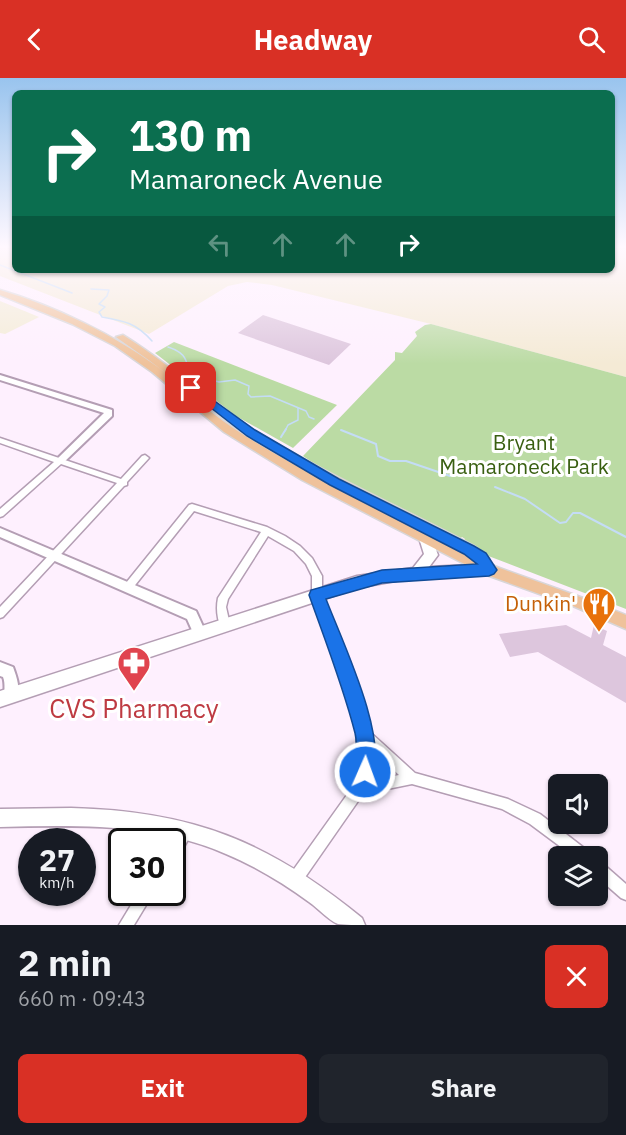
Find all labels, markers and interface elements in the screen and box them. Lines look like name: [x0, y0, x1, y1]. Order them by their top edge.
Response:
text: Headway: [254, 22, 372, 57]
icon: back: [18, 23, 51, 56]
icon: search: [575, 23, 608, 56]
text: 130 m: [129, 108, 252, 163]
icon: right: [30, 114, 108, 192]
text: Mamaroneck Avenue: [129, 161, 383, 196]
icon: left: [203, 228, 236, 261]
icon: ahead: [266, 228, 299, 261]
icon: ahead: [329, 228, 362, 261]
icon: right: [392, 228, 425, 261]
pin: [165, 362, 216, 413]
icon: arrive: [174, 371, 207, 404]
park label: Bryant Mamaroneck Park: [439, 428, 609, 480]
restaurant icon: Dunkin': [581, 586, 617, 633]
place label: Dunkin': [505, 589, 576, 617]
pharmacy icon: CVS Pharmacy: [116, 645, 152, 692]
place label: CVS Pharmacy: [49, 691, 219, 725]
position arrow: [333, 740, 397, 804]
map controls: [548, 774, 608, 906]
button: sound: [548, 774, 608, 834]
speed limit sign: 30: [108, 828, 186, 906]
text: 27: [39, 840, 75, 879]
button: layers: [548, 846, 608, 906]
text: km/h: [39, 873, 75, 892]
text: 2 min: [18, 939, 112, 986]
button: close: [545, 945, 608, 1008]
text: 660 m · 09:43: [18, 985, 146, 1012]
button: Exit: [18, 1054, 307, 1123]
button: Share: [319, 1054, 608, 1123]

